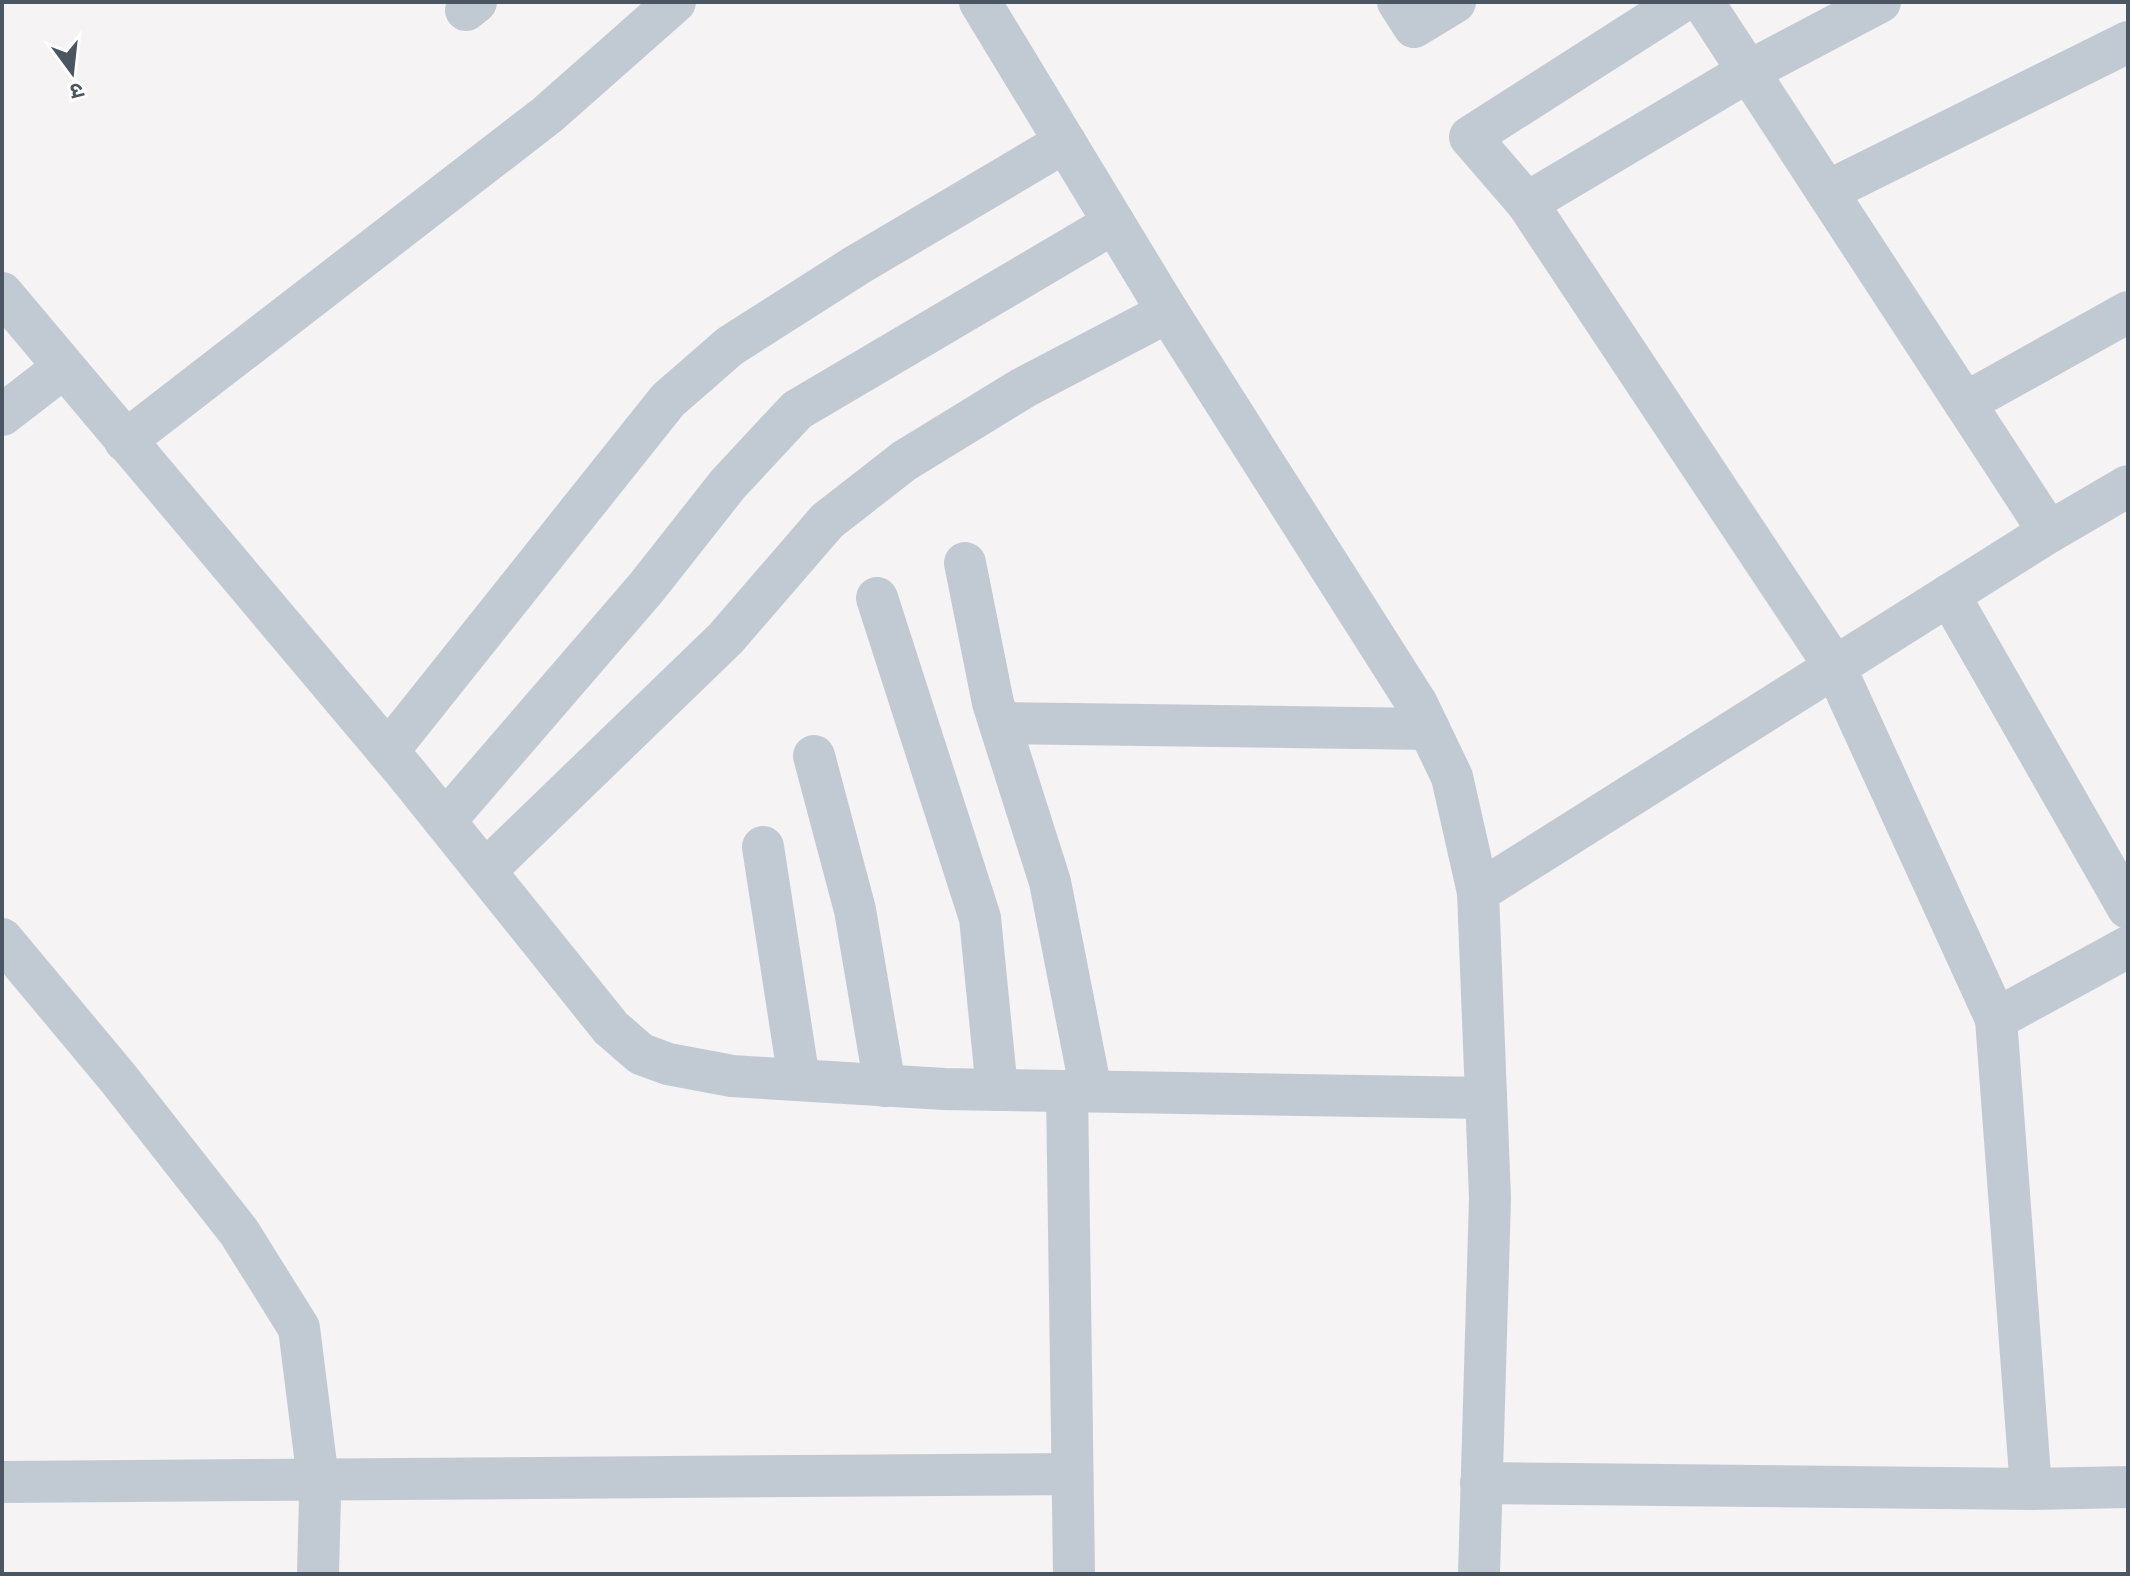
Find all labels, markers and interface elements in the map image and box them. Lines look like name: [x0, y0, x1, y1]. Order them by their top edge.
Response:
north arrow: [32, 32, 112, 112]
text: उ: [67, 77, 87, 105]

